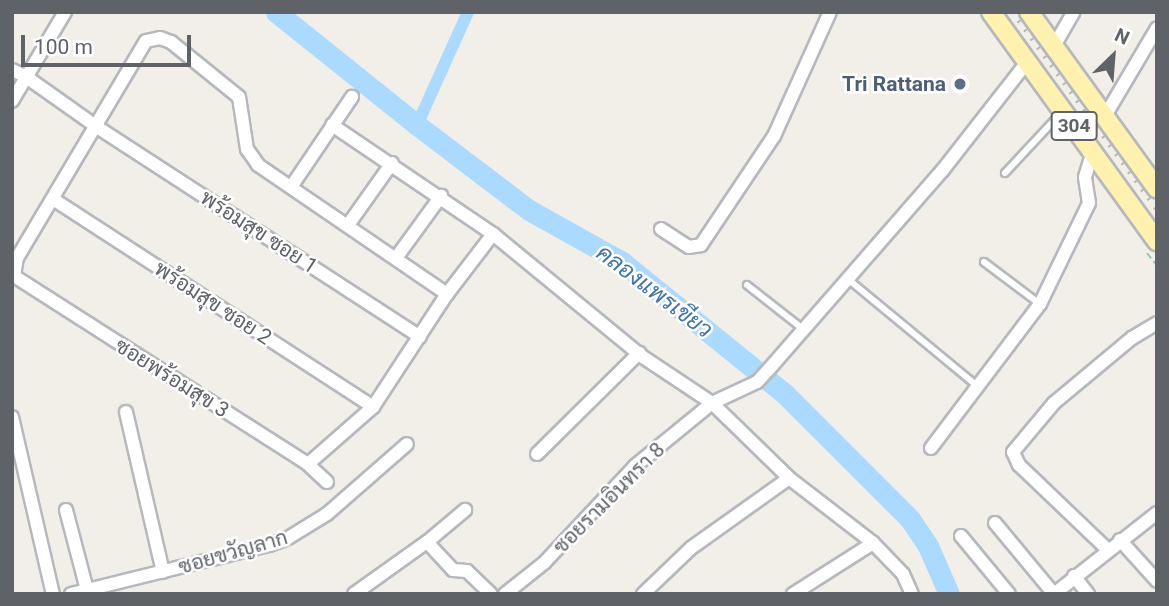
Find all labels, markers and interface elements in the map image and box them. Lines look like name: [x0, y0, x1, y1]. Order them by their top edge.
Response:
scale bar: [24, 21, 194, 65]
north arrow: [1078, 21, 1148, 91]
text: N: [1111, 23, 1133, 50]
text: 100 m: [34, 35, 93, 59]
place label: Tri Rattana: [842, 71, 946, 97]
marker: Tri Rattana: [952, 76, 968, 92]
road number: 304: [1050, 110, 1098, 142]
street label: พร้อมสุข ซอย 1: [196, 185, 322, 279]
water label: คลองแพรเขียว: [591, 239, 717, 345]
street label: พร้อมสุข ซอย 2: [150, 256, 276, 350]
street label: ซอยพร้อมสุข 3: [110, 333, 234, 423]
street label: ซอยรามอินทรา 8: [548, 437, 670, 559]
street label: ซอยขวัญลาก: [176, 524, 290, 580]

